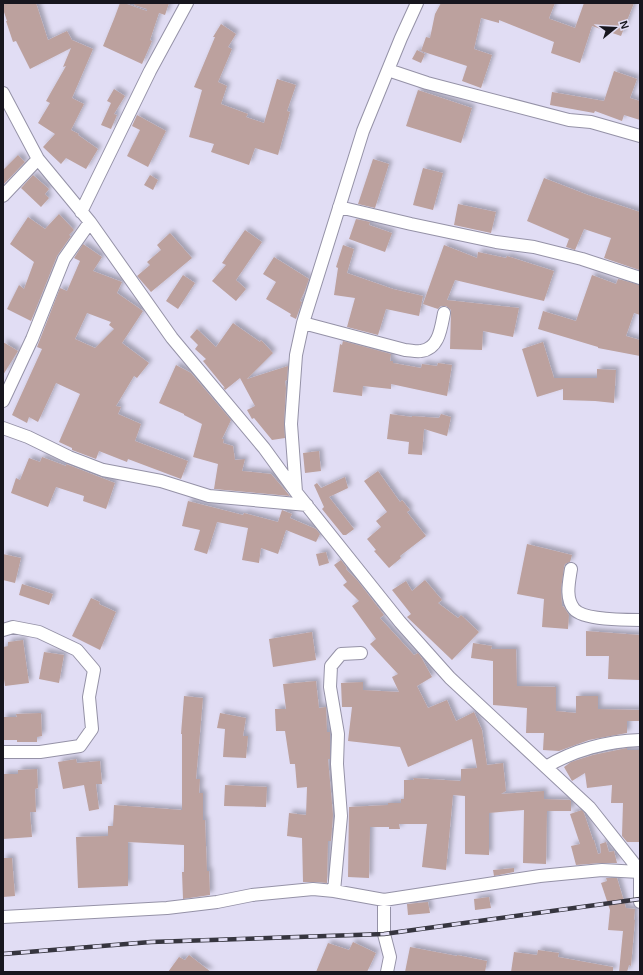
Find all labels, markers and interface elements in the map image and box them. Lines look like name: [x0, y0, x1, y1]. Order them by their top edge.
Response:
north arrow: [595, 8, 635, 48]
text: N: [618, 19, 631, 31]

